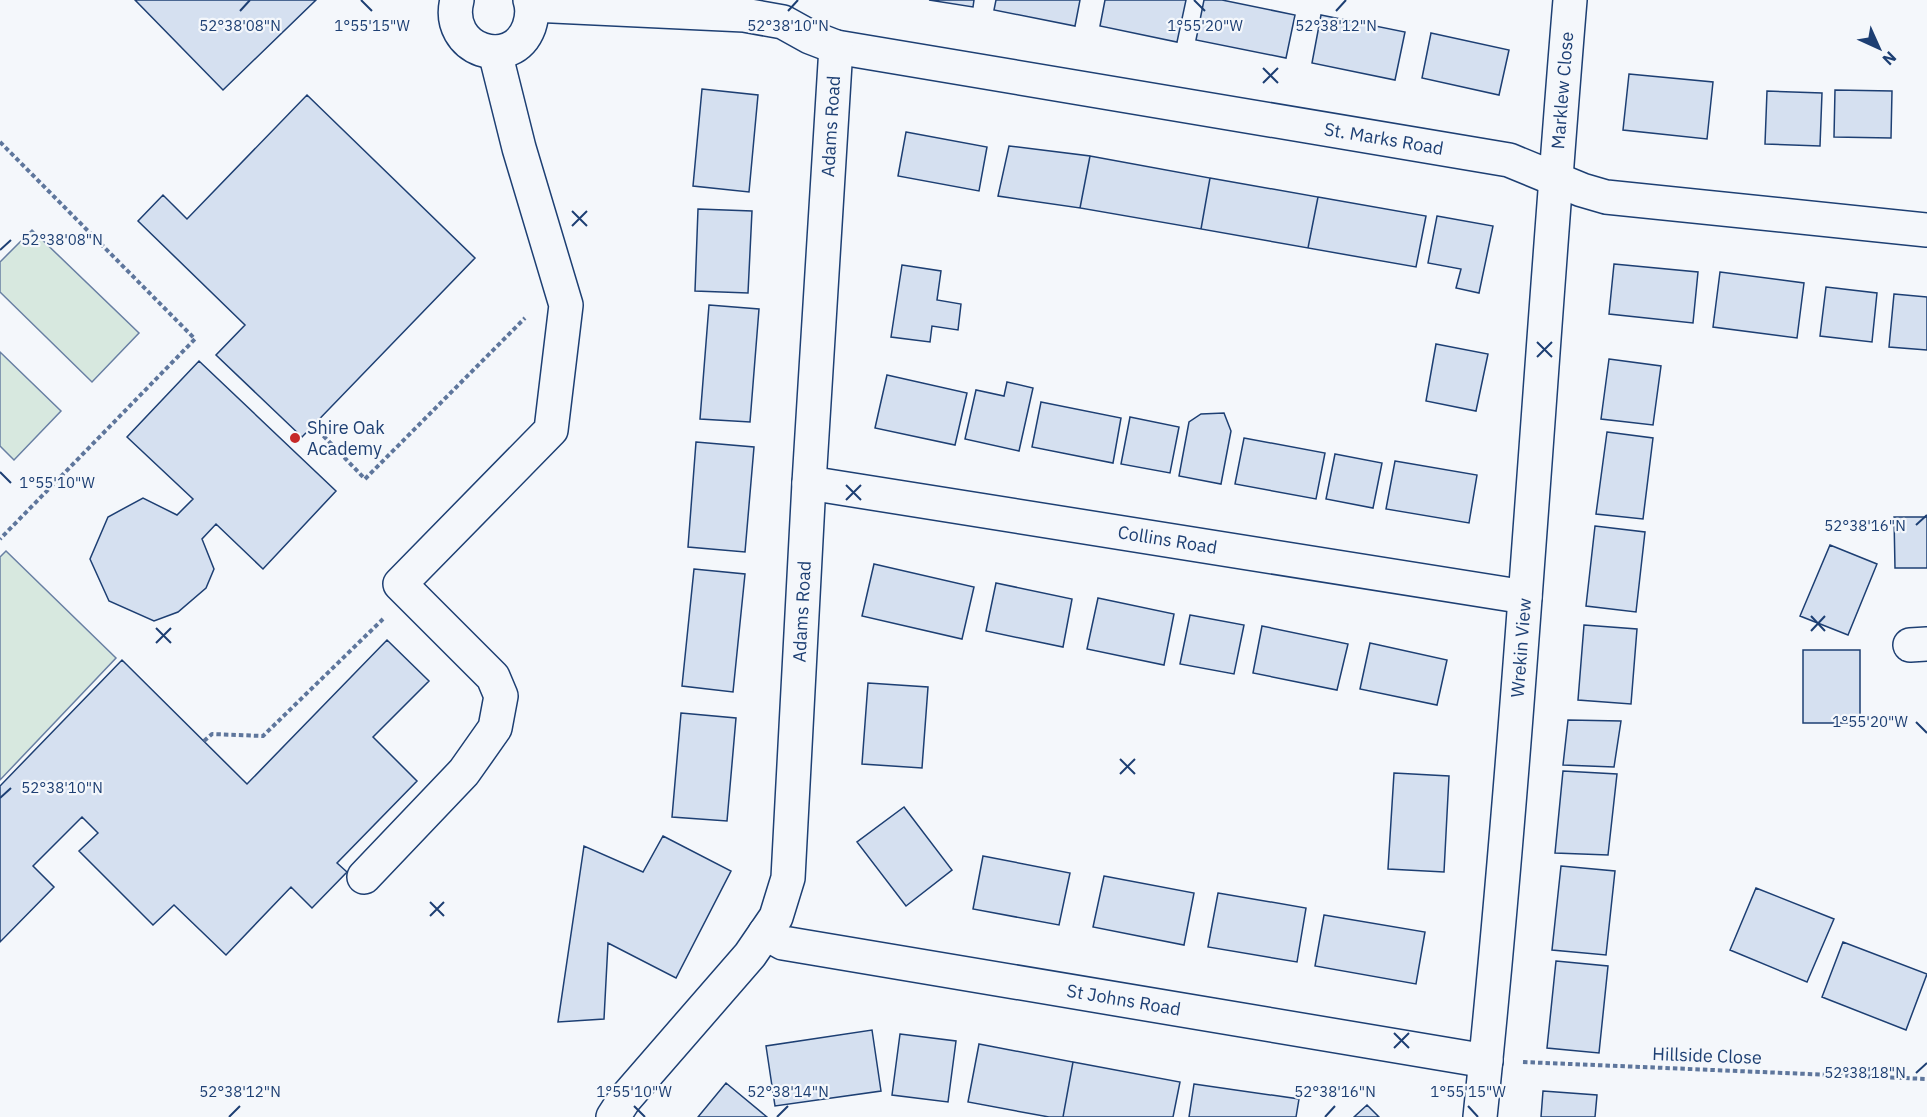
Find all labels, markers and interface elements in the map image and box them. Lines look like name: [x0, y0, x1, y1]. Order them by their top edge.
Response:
text: 52°38'08"N: [199, 16, 281, 35]
text: 1°55'15"W: [334, 16, 410, 35]
text: 52°38'10"N: [747, 16, 829, 35]
text: 1°55'20"W: [1167, 16, 1243, 35]
text: 52°38'12"N: [1295, 16, 1377, 35]
north arrow: [1849, 18, 1909, 78]
street label: Marklew Close: [1546, 30, 1578, 150]
text: N: [1878, 47, 1901, 70]
street label: Adams Road: [816, 75, 845, 178]
street label: St. Marks Road: [1322, 117, 1445, 160]
text: 52°38'08"N: [21, 230, 103, 249]
place label: Shire Oak Academy: [307, 416, 385, 460]
marker: Shire Oak Academy: [288, 431, 302, 445]
text: 1°55'10"W: [19, 473, 95, 492]
text: 52°38'16"N: [1824, 516, 1906, 535]
street label: Collins Road: [1116, 520, 1219, 559]
street label: Adams Road: [787, 560, 816, 663]
street label: Wrekin View: [1506, 597, 1536, 698]
text: 1°55'20"W: [1832, 712, 1908, 731]
text: 52°38'10"N: [21, 778, 103, 797]
street label: St Johns Road: [1065, 979, 1182, 1021]
street label: Hillside Close: [1652, 1042, 1762, 1069]
text: 52°38'18"N: [1824, 1063, 1906, 1082]
text: 52°38'12"N: [199, 1082, 281, 1101]
text: 1°55'10"W: [596, 1082, 672, 1101]
text: 52°38'14"N: [747, 1082, 829, 1101]
text: 52°38'16"N: [1294, 1082, 1376, 1101]
text: 1°55'15"W: [1430, 1082, 1506, 1101]

